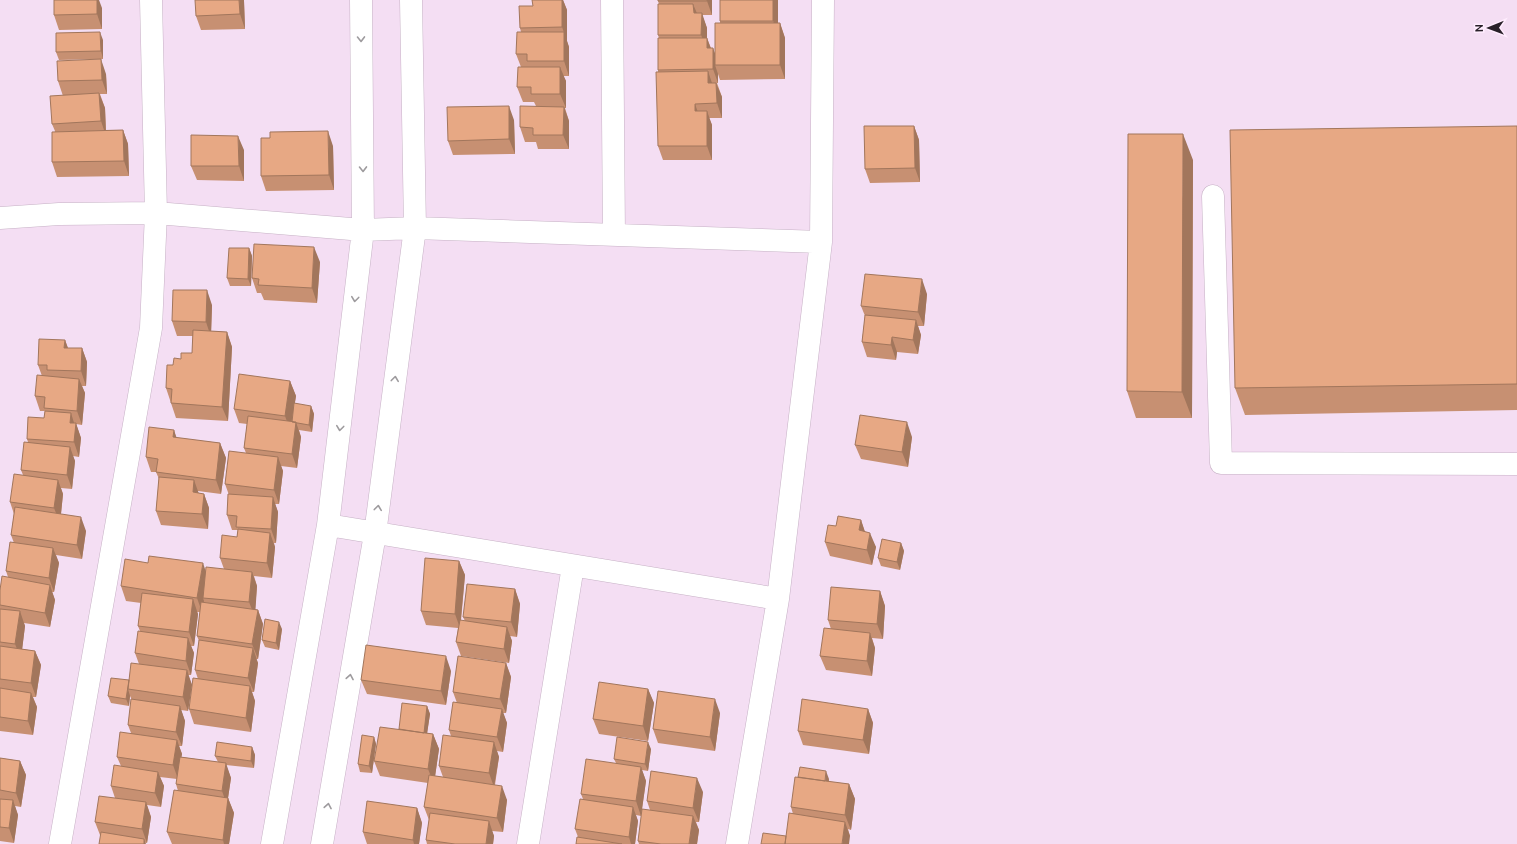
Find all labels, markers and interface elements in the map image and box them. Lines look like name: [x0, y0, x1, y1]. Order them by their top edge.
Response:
north arrow: [1469, 8, 1509, 48]
text: N: [1473, 24, 1485, 32]
one-way arrow: [357, 36, 365, 42]
one-way arrow: [358, 166, 367, 172]
one-way arrow: [351, 295, 360, 302]
one-way arrow: [390, 376, 399, 382]
one-way arrow: [335, 425, 344, 431]
one-way arrow: [373, 505, 382, 511]
one-way arrow: [345, 674, 354, 681]
one-way arrow: [323, 802, 332, 809]

